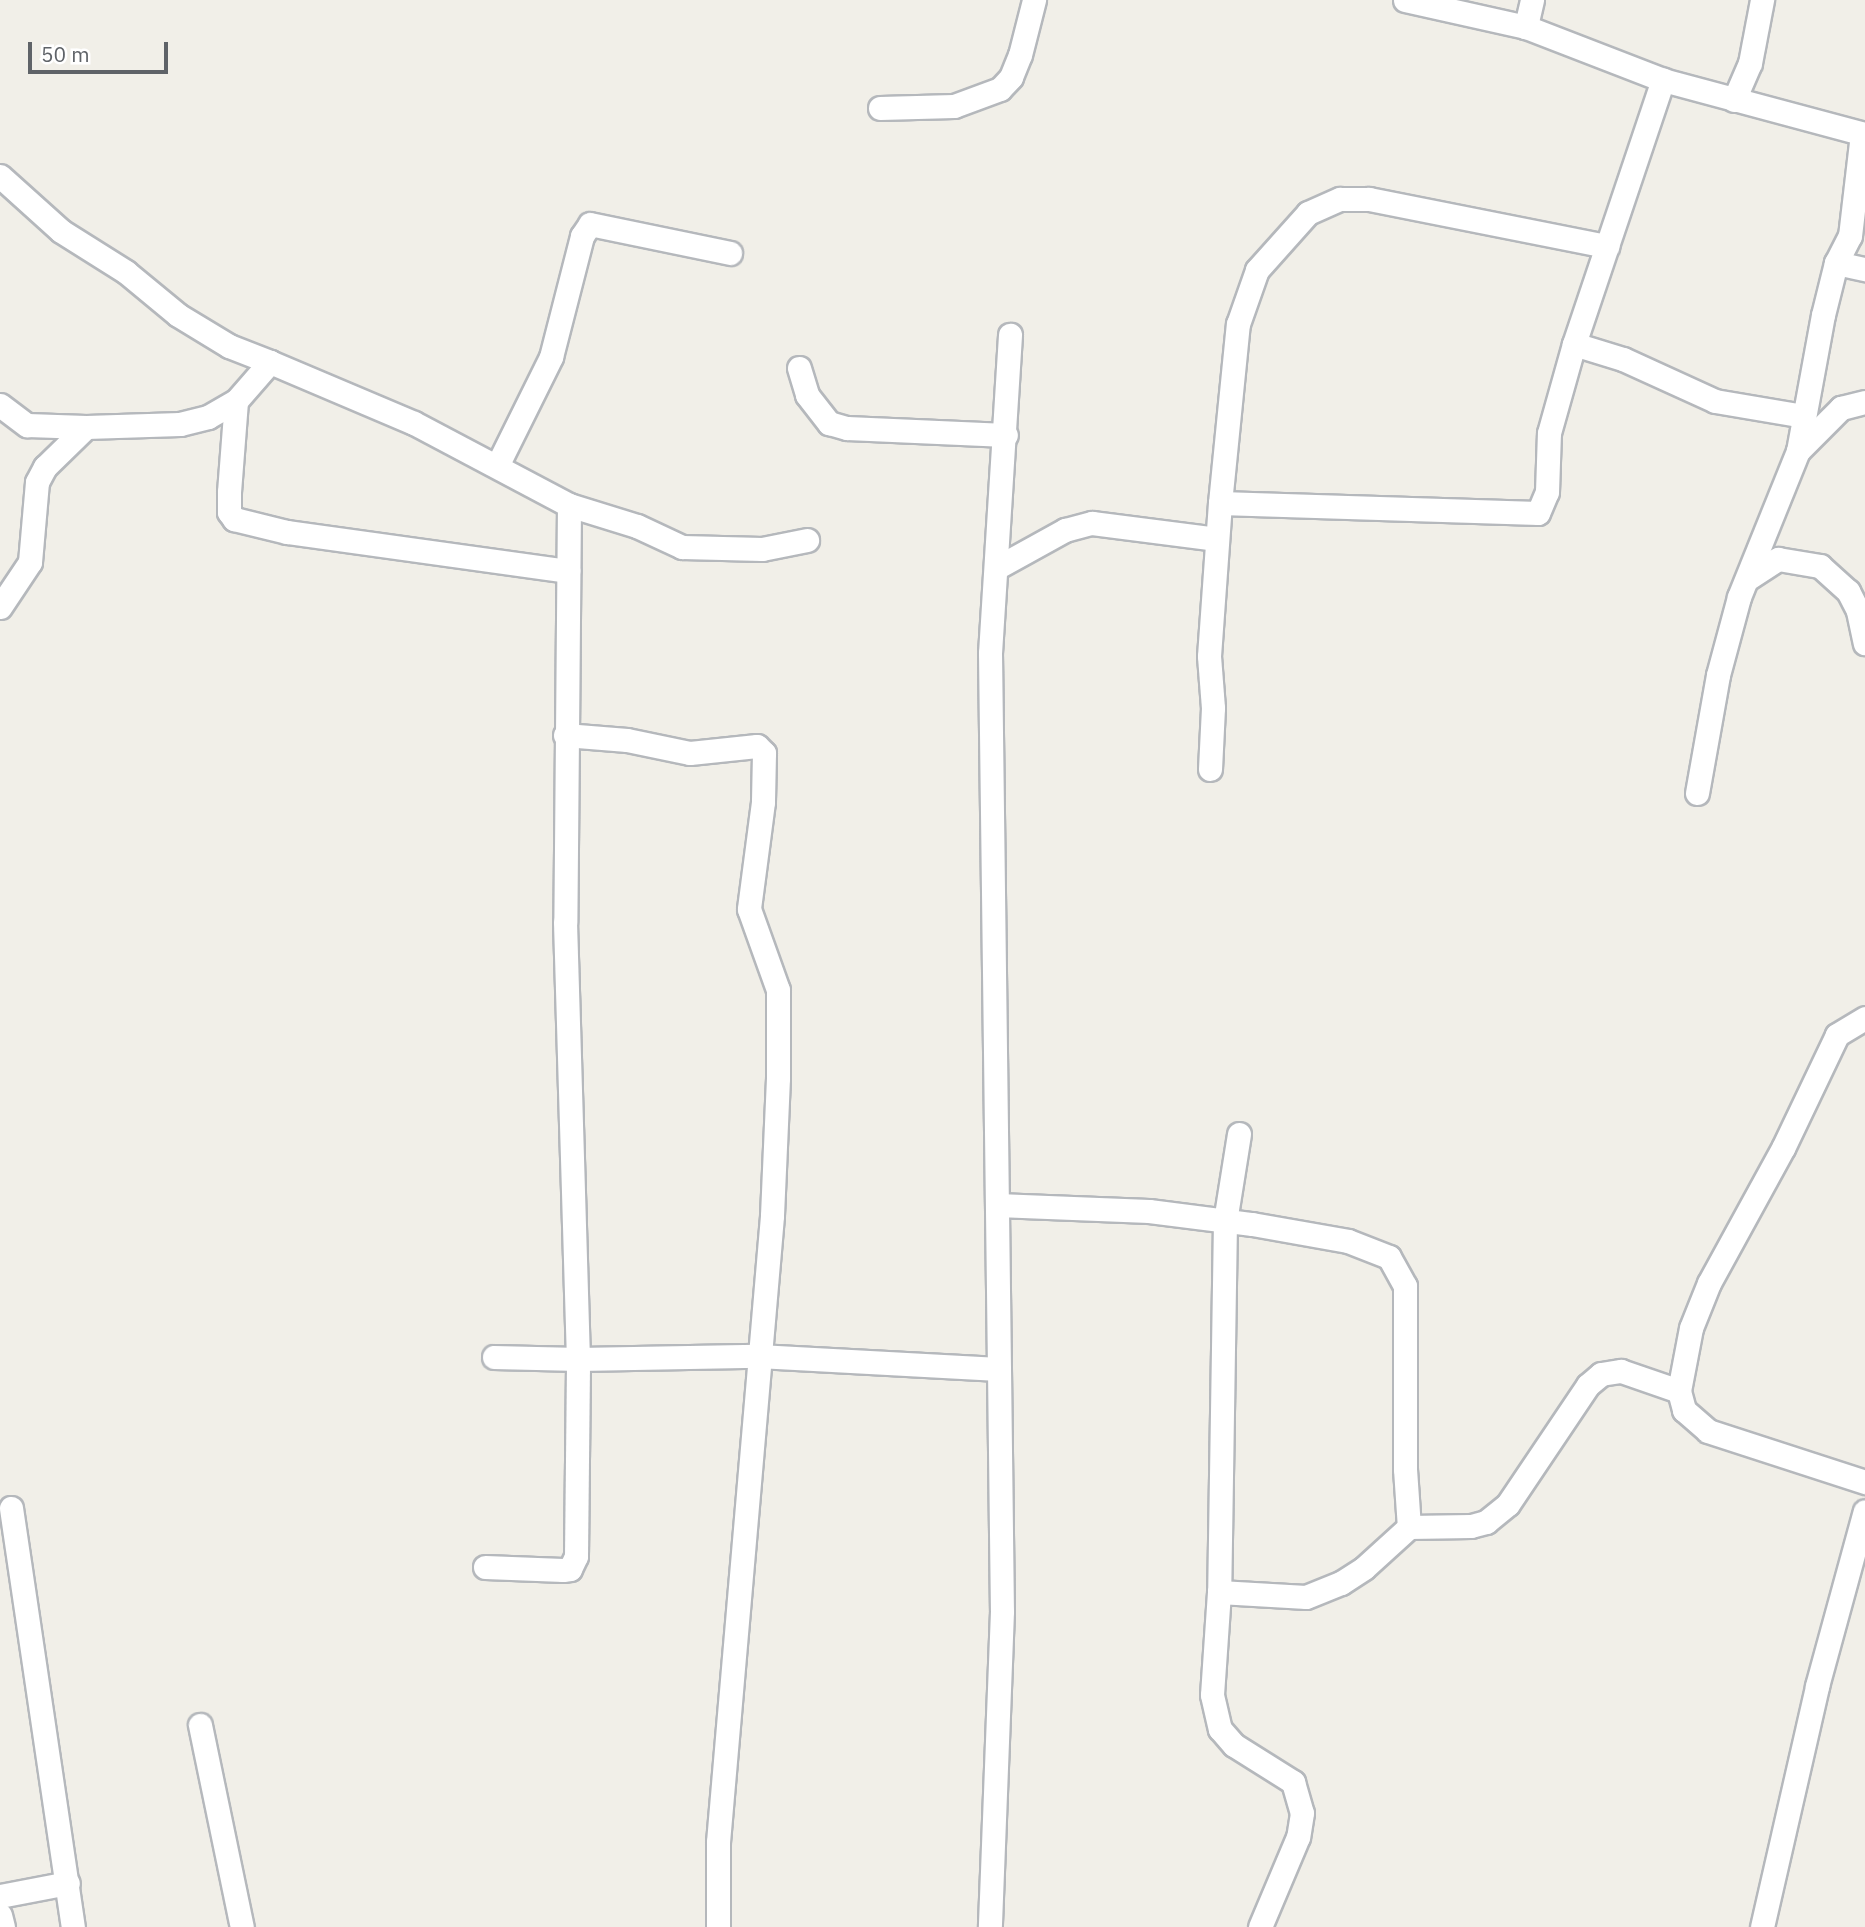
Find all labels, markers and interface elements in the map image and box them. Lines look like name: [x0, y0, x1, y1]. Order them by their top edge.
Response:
scale bar: [32, 28, 172, 72]
text: 50 m: [41, 40, 90, 68]

